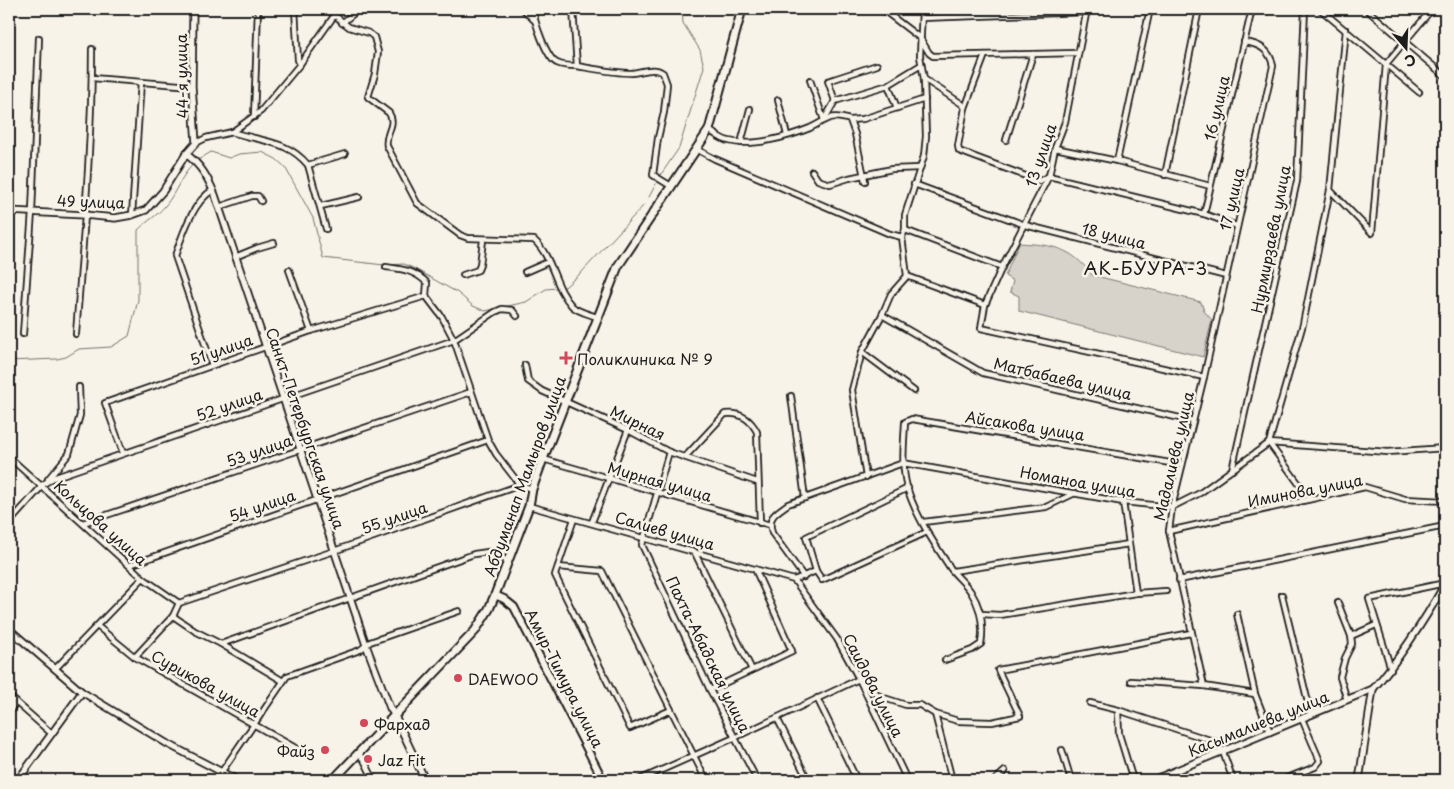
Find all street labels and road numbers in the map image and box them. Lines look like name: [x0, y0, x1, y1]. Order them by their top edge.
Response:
street label: 44-я улица: [169, 33, 193, 118]
street label: 16 улица: [1197, 72, 1235, 143]
street label: 13 улица: [1018, 120, 1062, 190]
street label: Нурмирзаева улица: [1244, 163, 1296, 315]
street label: 17 улица: [1213, 165, 1250, 233]
street label: 49 улица: [57, 188, 126, 214]
street label: 18 улица: [1080, 216, 1149, 254]
street label: Санкт-Петербургская улица: [261, 324, 352, 532]
street label: 51 улица: [186, 327, 256, 370]
street label: Матбабаева улица: [992, 351, 1135, 405]
street label: Абдуманап Мамыров улица: [477, 372, 571, 579]
street label: 52 улица: [193, 382, 266, 426]
street label: Мадалиева улица: [1147, 388, 1199, 523]
street label: Мирная: [607, 399, 669, 445]
street label: Айсакова улица: [964, 404, 1087, 446]
street label: 53 улица: [223, 428, 296, 472]
street label: Мирная улица: [605, 455, 715, 507]
street label: Номаноа улица: [1018, 459, 1138, 503]
street label: Иминова улица: [1245, 467, 1365, 512]
street label: Кольцова улица: [49, 474, 153, 571]
street label: 54 улица: [226, 483, 299, 527]
street label: 55 улица: [358, 495, 431, 539]
street label: Салиев улица: [613, 505, 718, 555]
street label: Пахта-Абадская улица: [661, 572, 757, 737]
street label: Амир-Тимура улица: [520, 604, 610, 752]
street label: Саидова улица: [838, 629, 910, 741]
street label: Сурикова улица: [147, 643, 265, 723]
street label: Касымалиева улица: [1184, 684, 1332, 762]

